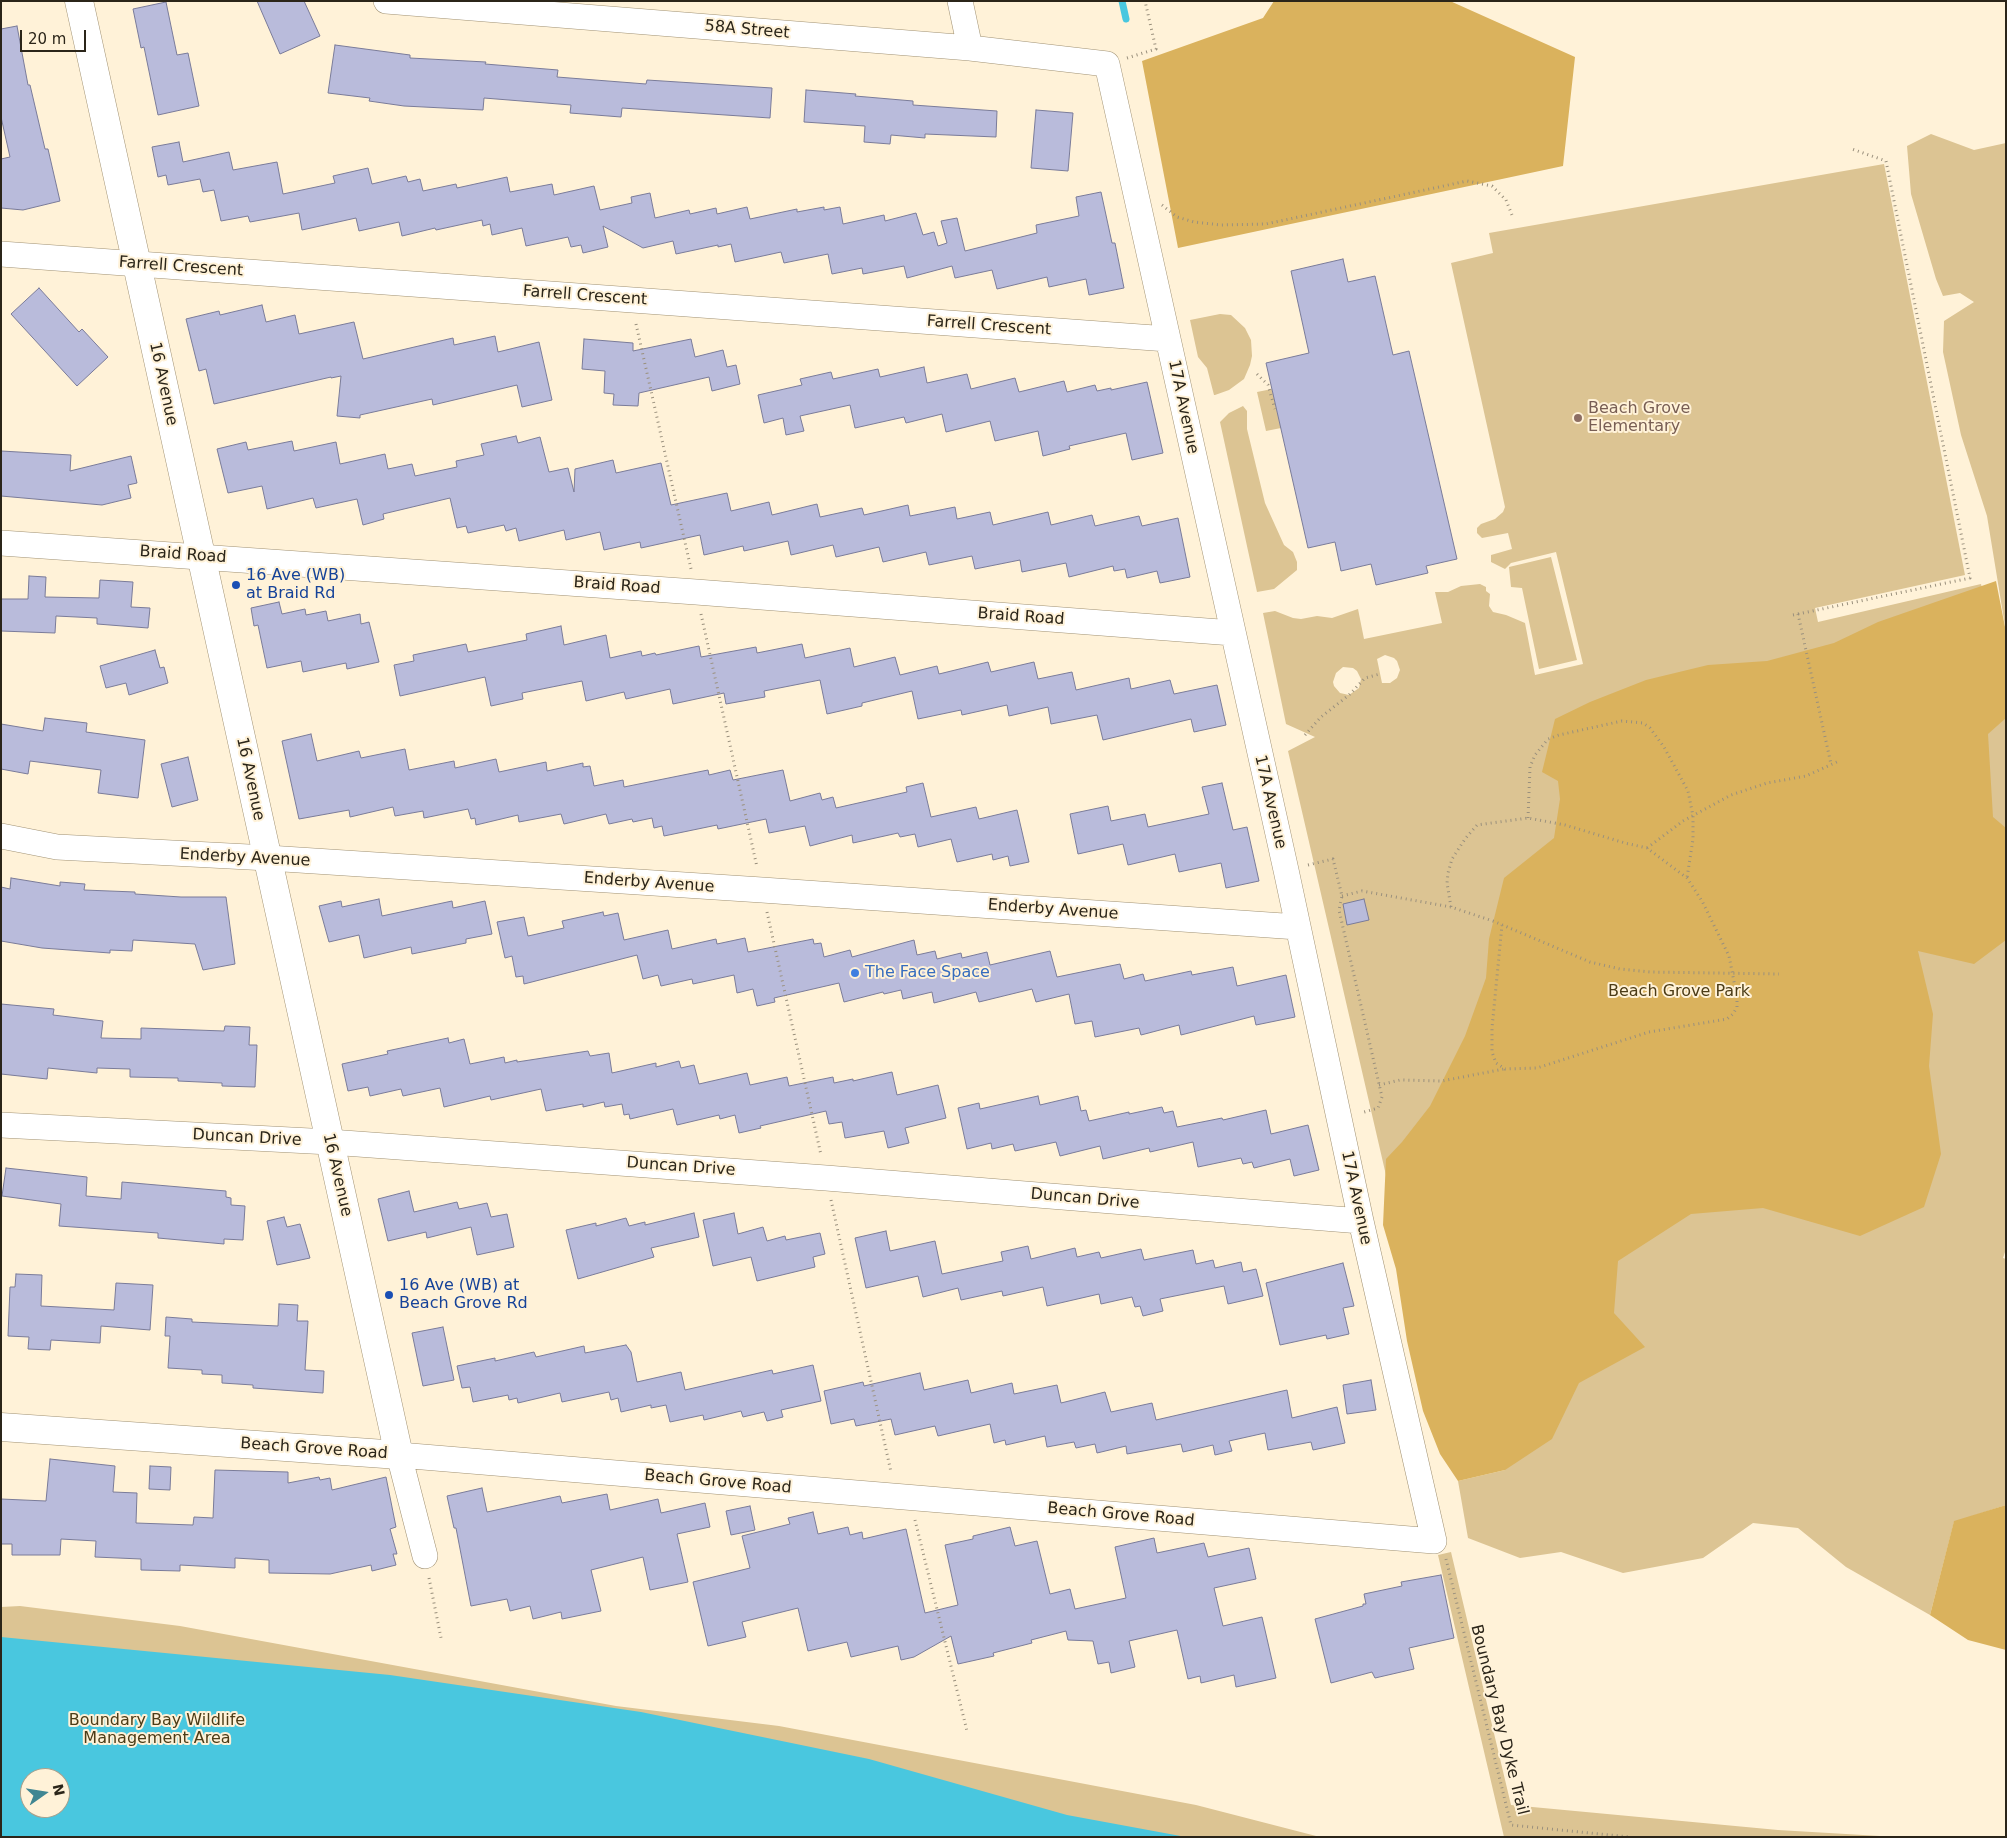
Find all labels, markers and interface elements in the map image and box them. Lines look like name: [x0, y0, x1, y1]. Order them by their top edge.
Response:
street label: 58A Street: [704, 17, 790, 43]
scale bar: [22, 20, 89, 52]
text: 20 m: [28, 30, 66, 48]
street label: Farrell Crescent: [118, 253, 244, 281]
street label: Farrell Crescent: [522, 282, 648, 310]
street label: Farrell Crescent: [926, 312, 1052, 340]
street label: 16 Avenue: [145, 340, 181, 428]
street label: 17A Avenue: [1164, 358, 1202, 456]
place label: Beach Grove Elementary: [1588, 399, 1690, 437]
marker: Beach Grove Elementary: [1572, 412, 1584, 424]
street label: Braid Road: [139, 542, 227, 568]
place label: 16 Ave (WB) at Braid Rd: [246, 566, 345, 604]
street label: Braid Road: [573, 573, 661, 599]
marker: 16 Ave (WB) at Braid Rd: [230, 579, 242, 591]
street label: Braid Road: [977, 604, 1065, 630]
street label: 16 Avenue: [232, 735, 268, 823]
street label: 17A Avenue: [1250, 753, 1290, 851]
street label: Enderby Avenue: [179, 845, 311, 871]
street label: Enderby Avenue: [583, 869, 715, 897]
street label: Enderby Avenue: [987, 896, 1119, 924]
place label: The Face Space: [865, 963, 990, 983]
marker: The Face Space: [849, 967, 861, 979]
park label: Beach Grove Park: [1608, 982, 1750, 1002]
street label: Duncan Drive: [192, 1126, 302, 1150]
street label: 16 Avenue: [318, 1131, 356, 1219]
street label: 17A Avenue: [1337, 1149, 1375, 1247]
street label: Duncan Drive: [626, 1154, 736, 1180]
street label: Duncan Drive: [1030, 1185, 1140, 1213]
place label: 16 Ave (WB) at Beach Grove Rd: [399, 1276, 528, 1314]
marker: 16 Ave (WB) at Beach Grove Rd: [383, 1289, 395, 1301]
street label: Beach Grove Road: [240, 1434, 388, 1464]
street label: Beach Grove Road: [644, 1466, 792, 1498]
street label: Beach Grove Road: [1047, 1499, 1195, 1531]
street label: Boundary Bay Dyke Trail: [1466, 1623, 1532, 1817]
park label: Boundary Bay Wildlife Management Area: [69, 1711, 245, 1749]
north arrow: [20, 1768, 70, 1818]
text: N: [50, 1782, 68, 1797]

